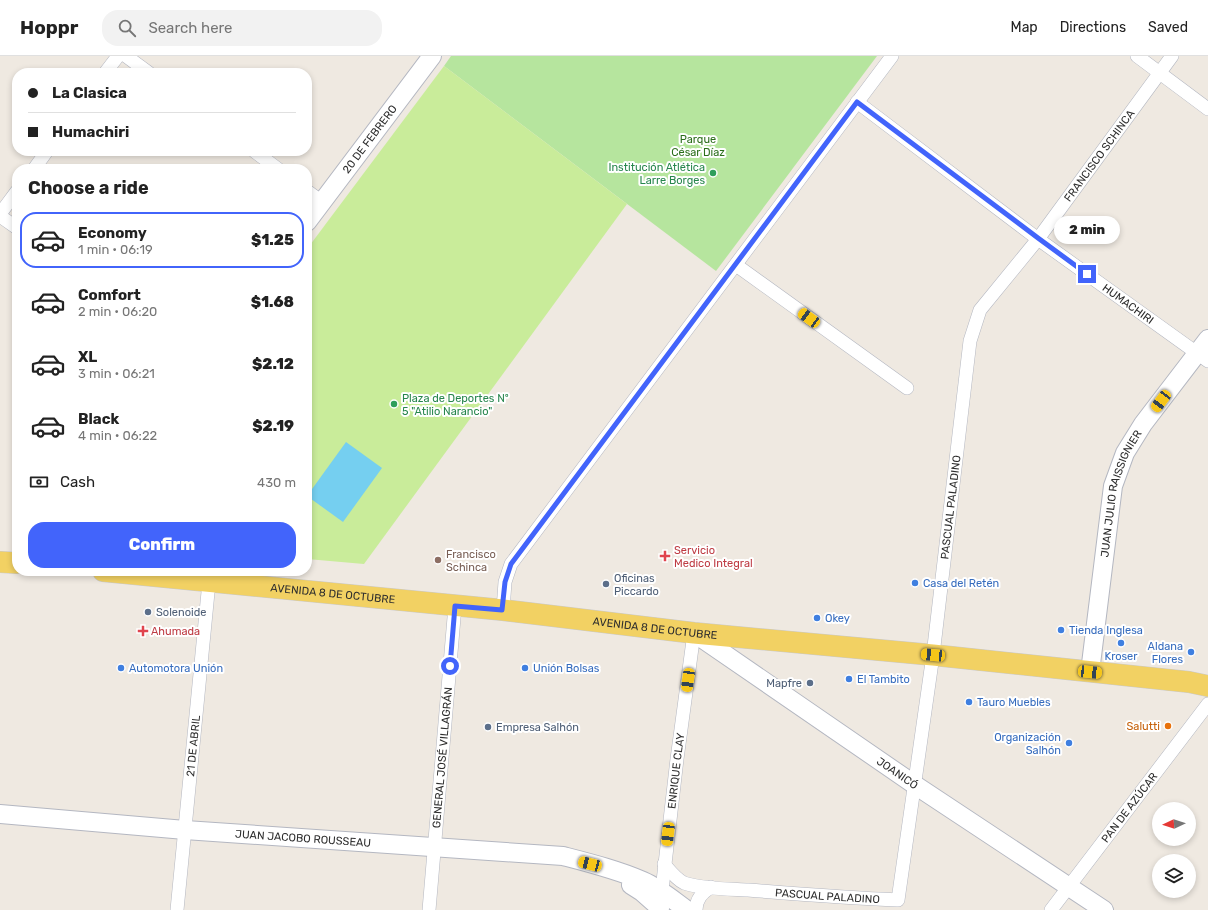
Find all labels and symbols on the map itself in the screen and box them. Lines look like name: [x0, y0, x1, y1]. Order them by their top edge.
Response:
street label: 20 DE FEBRERO: [340, 102, 400, 176]
street label: FRANCISCO SCHINCA: [1062, 107, 1138, 204]
park label: Parque César Díaz: [671, 133, 725, 159]
place label: Institución Atlética Larre Borges: [608, 161, 705, 187]
marker: Institución Atlética Larre Borges: [708, 168, 718, 178]
callout: 2 min: [1054, 216, 1120, 244]
route end: [1078, 265, 1096, 283]
street label: HUMACHIRI: [1100, 281, 1156, 327]
car: [796, 306, 822, 330]
car: [1149, 388, 1173, 414]
place label: Plaza de Deportes Nº 5 "Atilio Narancio": [402, 392, 509, 418]
marker: Plaza de Deportes Nº 5 "Atilio Narancio": [389, 399, 399, 409]
street label: JUAN JULIO RAISSIGNIER: [1098, 428, 1145, 558]
street label: PASCUAL PALADINO: [938, 454, 964, 560]
place label: Servicio Medico Integral: [674, 544, 753, 570]
place label: Francisco Schinca: [446, 548, 496, 574]
marker: Servicio Medico Integral: [659, 550, 671, 562]
marker: Francisco Schinca: [433, 555, 443, 565]
place label: Oficinas Piccardo: [614, 572, 659, 598]
place label: Casa del Retén: [923, 577, 999, 590]
marker: Casa del Retén: [910, 578, 920, 588]
marker: Oficinas Piccardo: [601, 579, 611, 589]
street label: AVENIDA 8 DE OCTUBRE: [270, 581, 396, 607]
place label: Solenoide: [156, 606, 206, 619]
marker: Solenoide: [143, 607, 153, 617]
place label: Okey: [825, 612, 850, 625]
marker: Okey: [812, 613, 822, 623]
street label: AVENIDA 8 DE OCTUBRE: [592, 615, 718, 642]
place label: Tienda Inglesa: [1069, 624, 1143, 637]
place label: Ahumada: [151, 625, 200, 638]
marker: Tienda Inglesa: [1056, 625, 1066, 635]
marker: Ahumada: [138, 626, 148, 636]
marker: Kroser: [1116, 638, 1126, 648]
place label: Aldana Flores: [1148, 640, 1183, 666]
marker: Aldana Flores: [1186, 647, 1196, 657]
car: [921, 648, 945, 662]
place label: Kroser: [1105, 650, 1138, 663]
route start: [441, 657, 459, 675]
place label: Automotora Unión: [129, 662, 223, 675]
place label: Unión Bolsas: [533, 662, 600, 675]
marker: Automotora Unión: [116, 663, 126, 673]
marker: Unión Bolsas: [520, 663, 530, 673]
car: [1077, 665, 1103, 679]
car: [680, 667, 696, 693]
place label: El Tambito: [857, 673, 910, 686]
marker: El Tambito: [844, 674, 854, 684]
place label: Mapfre: [766, 677, 802, 690]
marker: Mapfre: [805, 678, 815, 688]
street label: GENERAL JOSÉ VILLAGRÁN: [430, 686, 455, 829]
place label: Tauro Muebles: [977, 696, 1051, 709]
marker: Tauro Muebles: [964, 697, 974, 707]
street label: 21 DE ABRIL: [184, 714, 203, 777]
place label: Salutti: [1127, 720, 1160, 733]
place label: Empresa Salhón: [496, 721, 579, 734]
marker: Salutti: [1163, 721, 1173, 731]
marker: Empresa Salhón: [483, 722, 493, 732]
place label: Organización Salhón: [994, 731, 1061, 757]
street label: ENRIQUE CLAY: [665, 732, 687, 810]
marker: Organización Salhón: [1064, 738, 1074, 748]
street label: JOANICÓ: [874, 755, 920, 792]
street label: PAN DE AZÚCAR: [1099, 770, 1160, 845]
north arrow: [1152, 802, 1196, 846]
car: [661, 821, 675, 847]
street label: JUAN JACOBO ROUSSEAU: [235, 827, 371, 850]
car: [577, 855, 603, 873]
street label: PASCUAL PALADINO: [775, 886, 880, 906]

